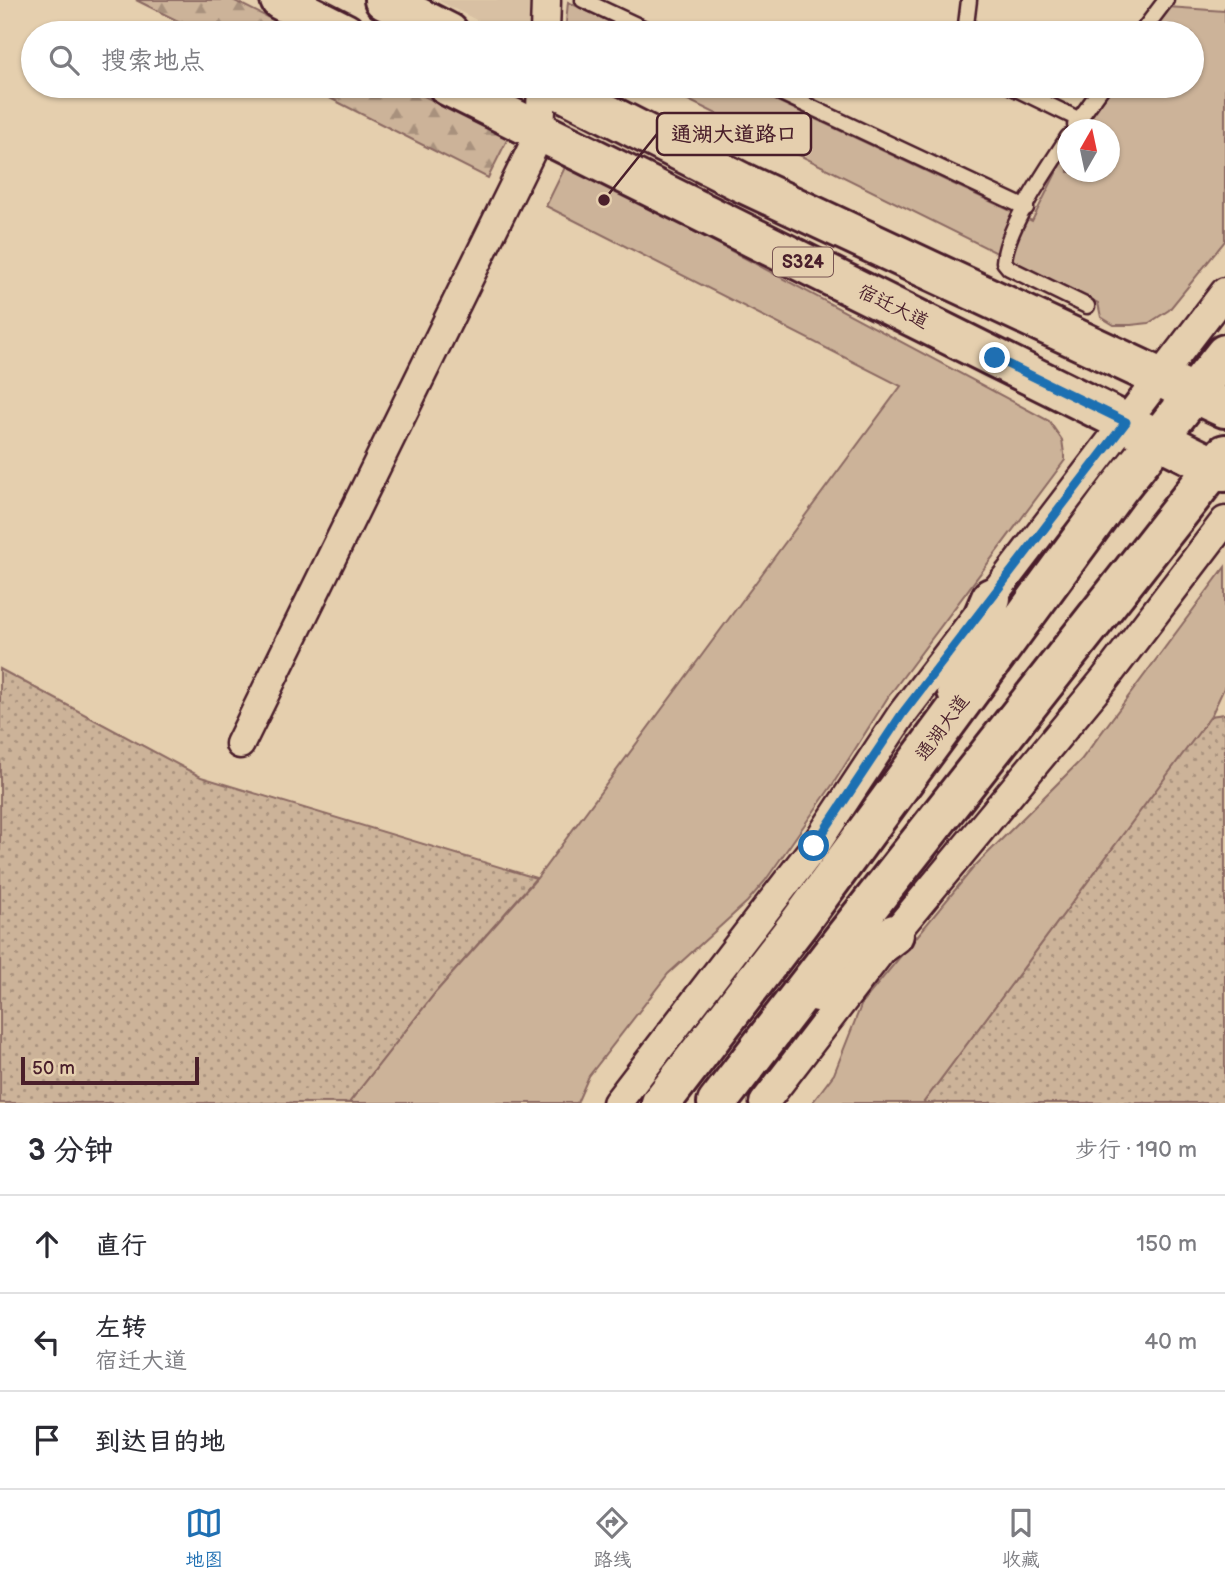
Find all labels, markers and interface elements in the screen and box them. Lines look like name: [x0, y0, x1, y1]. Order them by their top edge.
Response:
search box: [21, 21, 1204, 98]
icon: search: [45, 41, 83, 79]
text: 搜索地点: [101, 46, 205, 77]
callout: 通湖大道路口: [657, 113, 811, 155]
north arrow: [1057, 119, 1120, 182]
text: 通湖大道路口: [671, 122, 797, 147]
road number: S324: [773, 248, 833, 276]
street label: 宿迁大道: [854, 280, 932, 334]
route end: [979, 342, 1010, 373]
street label: 通湖大道: [911, 690, 975, 766]
route start: [798, 830, 829, 861]
scale bar: [21, 1054, 200, 1086]
text: 50 m: [32, 1057, 75, 1080]
text: 3 分钟: [28, 1133, 114, 1169]
text: 步行 · 190 m: [1075, 1136, 1197, 1164]
icon: ahead: [28, 1225, 66, 1263]
text: 150 m: [1136, 1230, 1197, 1258]
text: 直行: [95, 1231, 147, 1262]
text: 左转: [95, 1313, 147, 1344]
icon: left: [28, 1323, 66, 1361]
text: 40 m: [1144, 1328, 1197, 1356]
text: 宿迁大道: [95, 1347, 187, 1375]
icon: arrive: [28, 1421, 66, 1459]
text: 到达目的地: [95, 1427, 225, 1458]
tab: 地图: [185, 1504, 223, 1572]
tab: 路线: [593, 1504, 632, 1572]
tab: 收藏: [1002, 1504, 1040, 1572]

